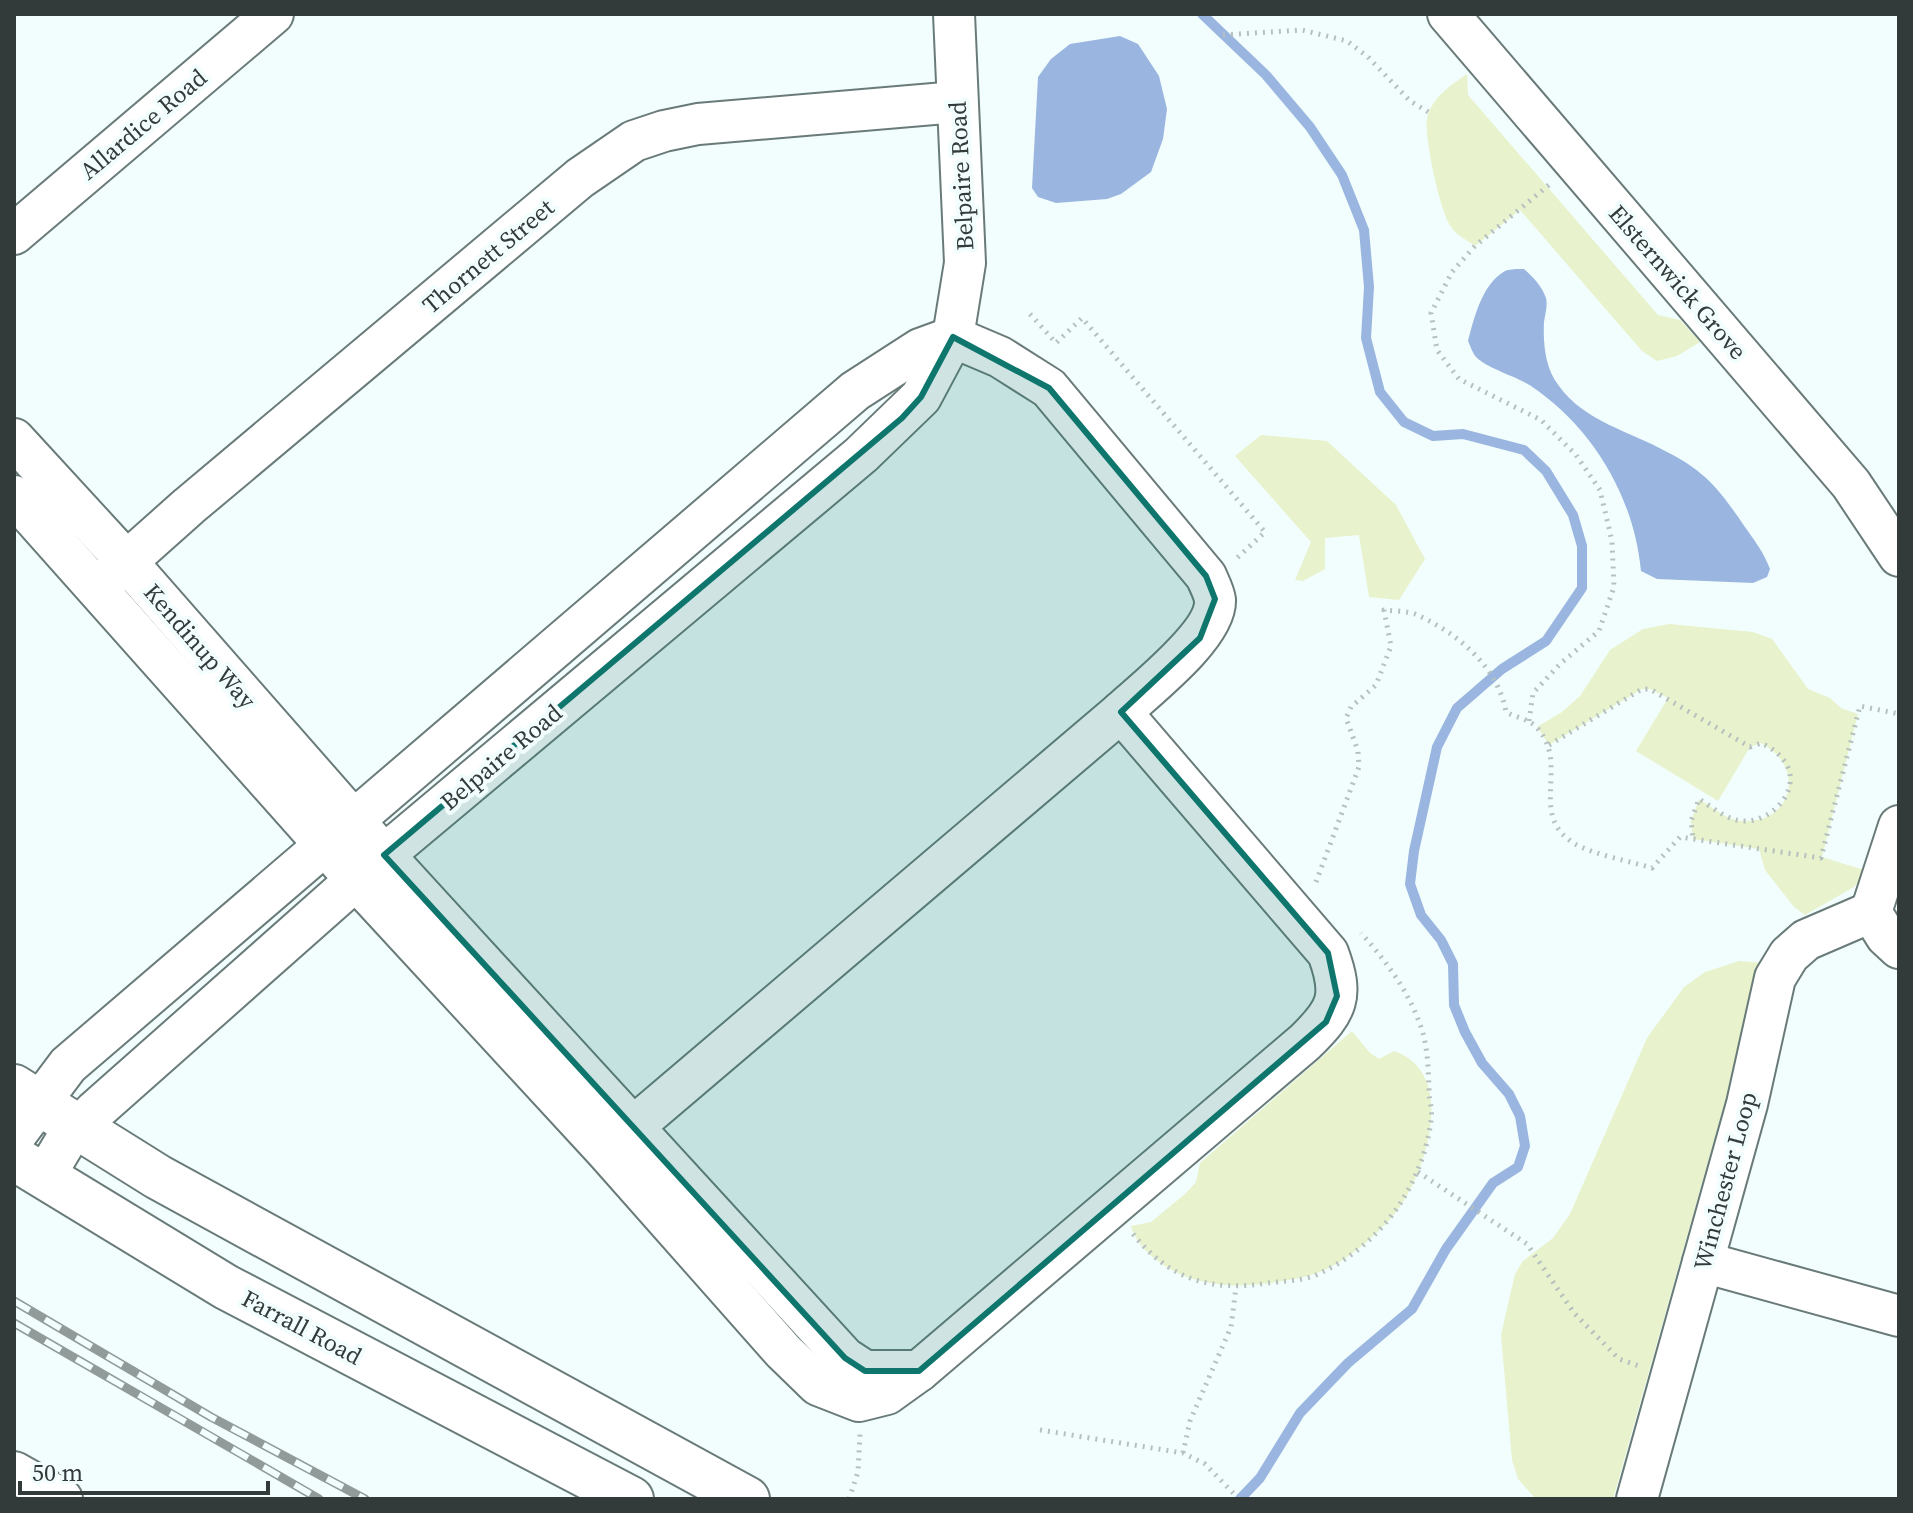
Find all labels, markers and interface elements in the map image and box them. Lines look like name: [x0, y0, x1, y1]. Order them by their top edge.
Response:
street label: Allardice Road: [72, 61, 214, 187]
street label: Belpaire Road: [941, 100, 981, 251]
street label: Thornett Street: [415, 191, 561, 321]
street label: Elsternwick Grove: [1602, 198, 1754, 366]
street label: Kendinup Way: [136, 576, 264, 716]
street label: Belpaire Road: [433, 696, 569, 818]
street label: Winchester Loop: [1685, 1088, 1765, 1274]
street label: Farrall Road: [236, 1282, 368, 1373]
scale bar: [20, 1445, 268, 1495]
text: 50 m: [32, 1456, 83, 1489]

